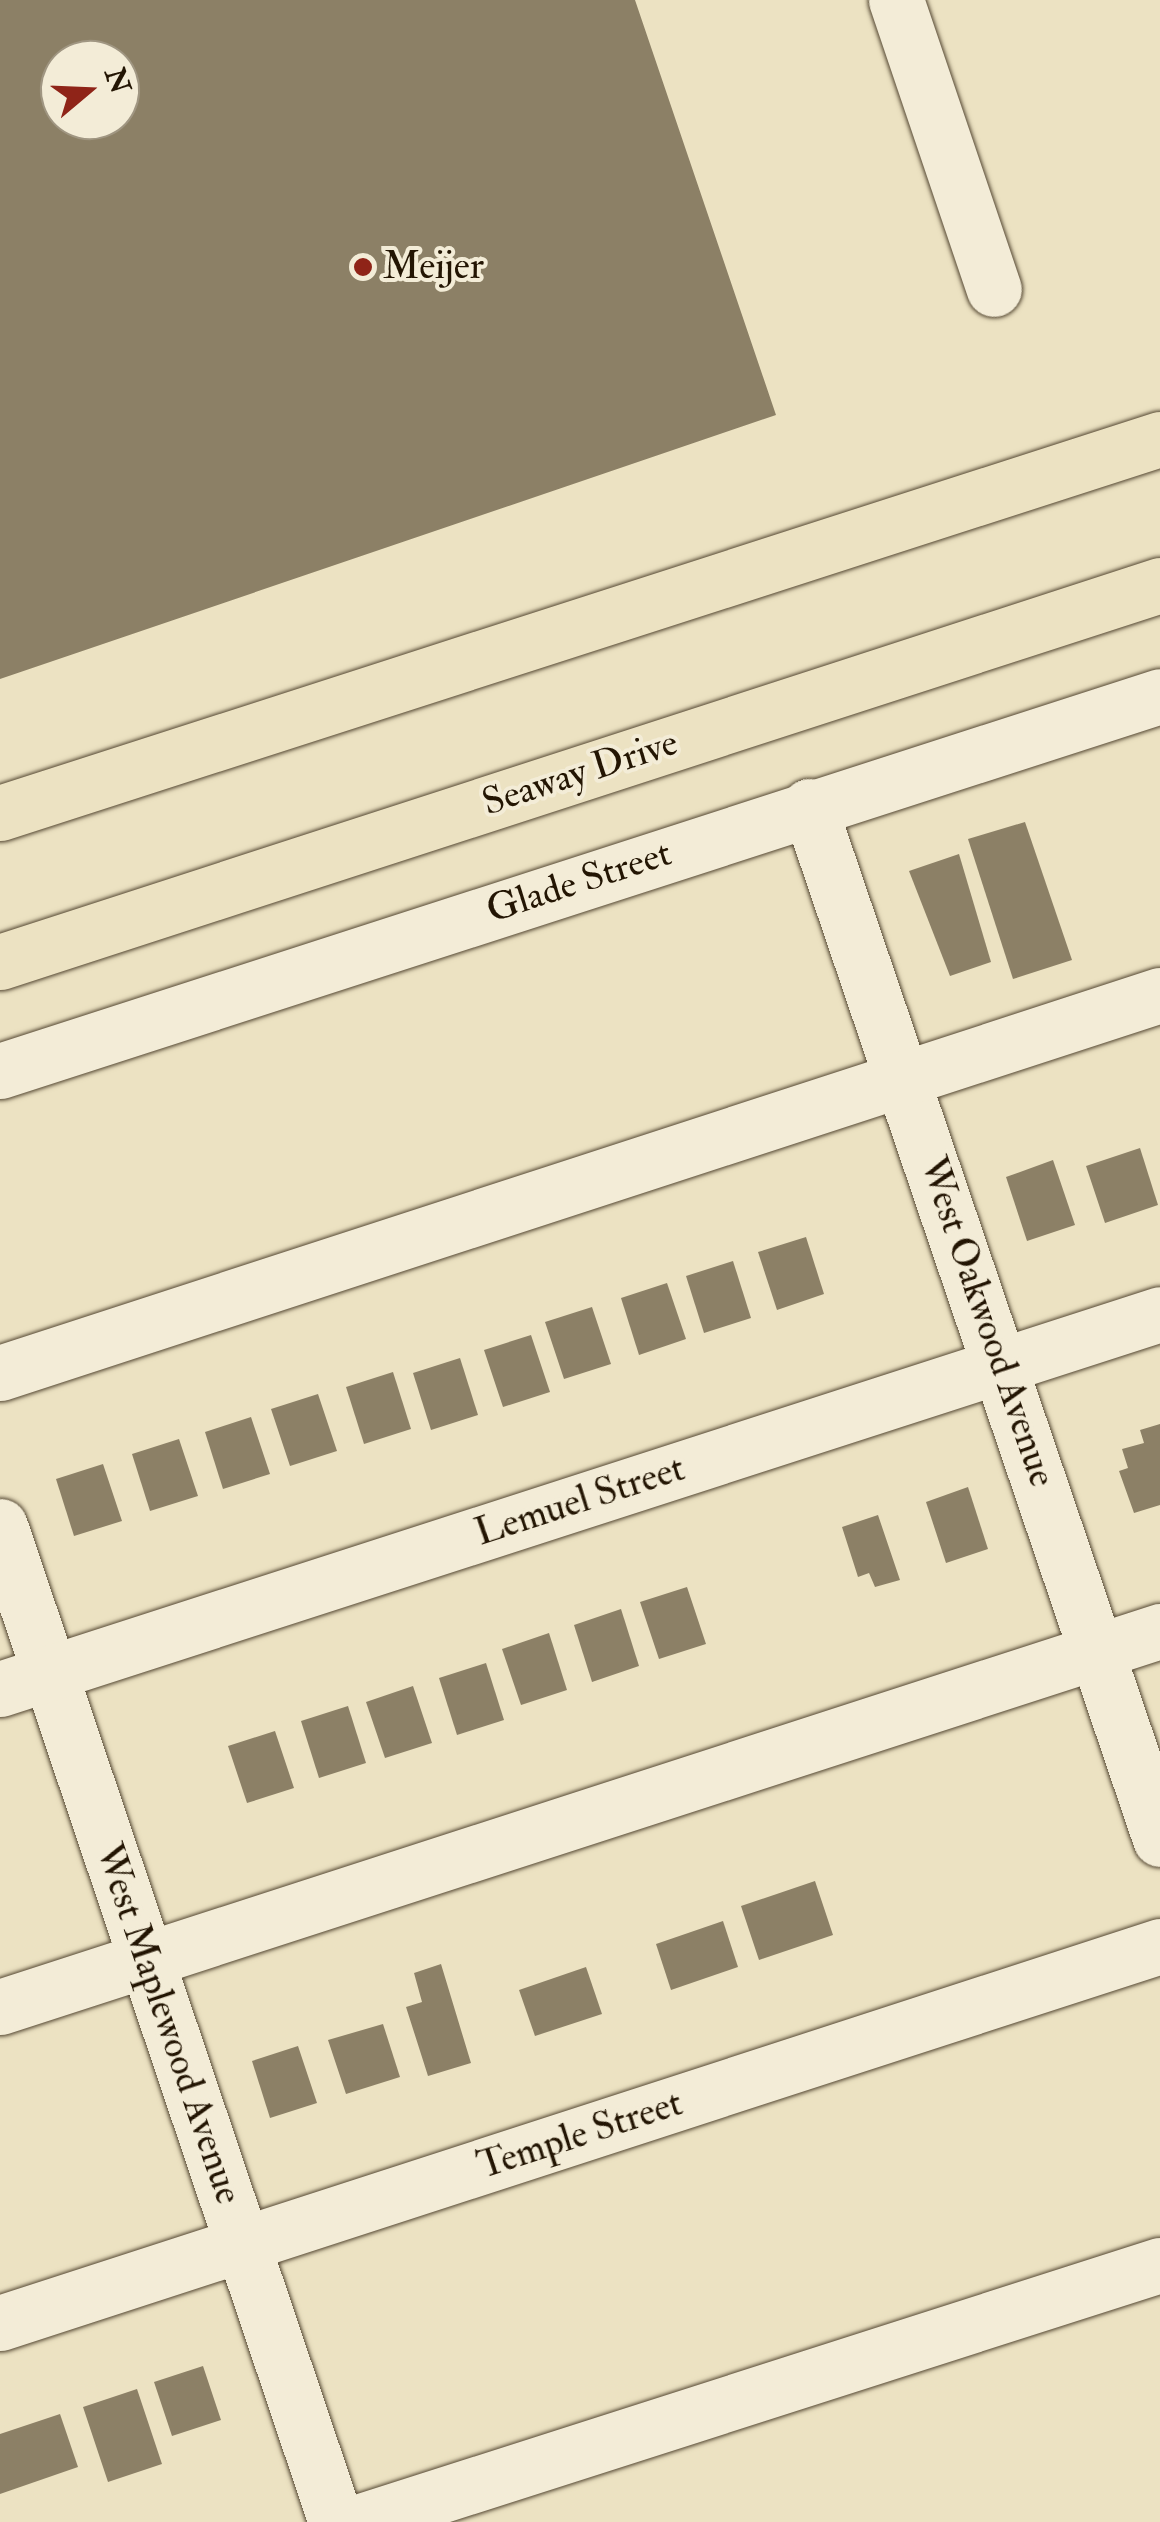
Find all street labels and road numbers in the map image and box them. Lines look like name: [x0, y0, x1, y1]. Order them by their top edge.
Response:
street label: Seaway Drive: [477, 720, 683, 826]
street label: Glade Street: [481, 831, 677, 933]
street label: West Oakwood Avenue: [909, 1151, 1065, 1493]
street label: Lemuel Street: [470, 1446, 690, 1556]
street label: West Maplewood Avenue: [85, 1838, 251, 2210]
street label: Temple Street: [472, 2080, 688, 2190]

